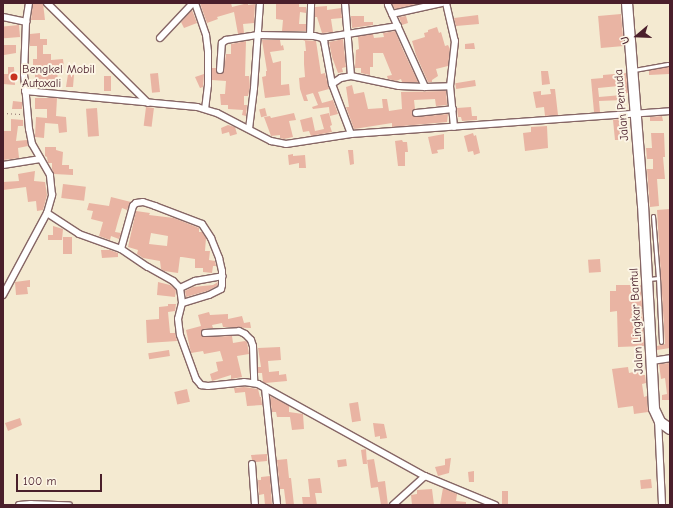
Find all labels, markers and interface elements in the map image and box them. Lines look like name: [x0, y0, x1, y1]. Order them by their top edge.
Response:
north arrow: [617, 16, 657, 56]
text: U: [618, 34, 633, 46]
place label: Bengkel Mobil Autoxali: [22, 63, 95, 91]
street label: Jalan Pemuda: [612, 69, 632, 141]
marker: Bengkel Mobil Autoxali: [9, 72, 19, 82]
street label: Jalan Lingkar Bantul: [627, 268, 647, 374]
scale bar: [18, 466, 104, 492]
text: 100 m: [23, 474, 56, 488]

